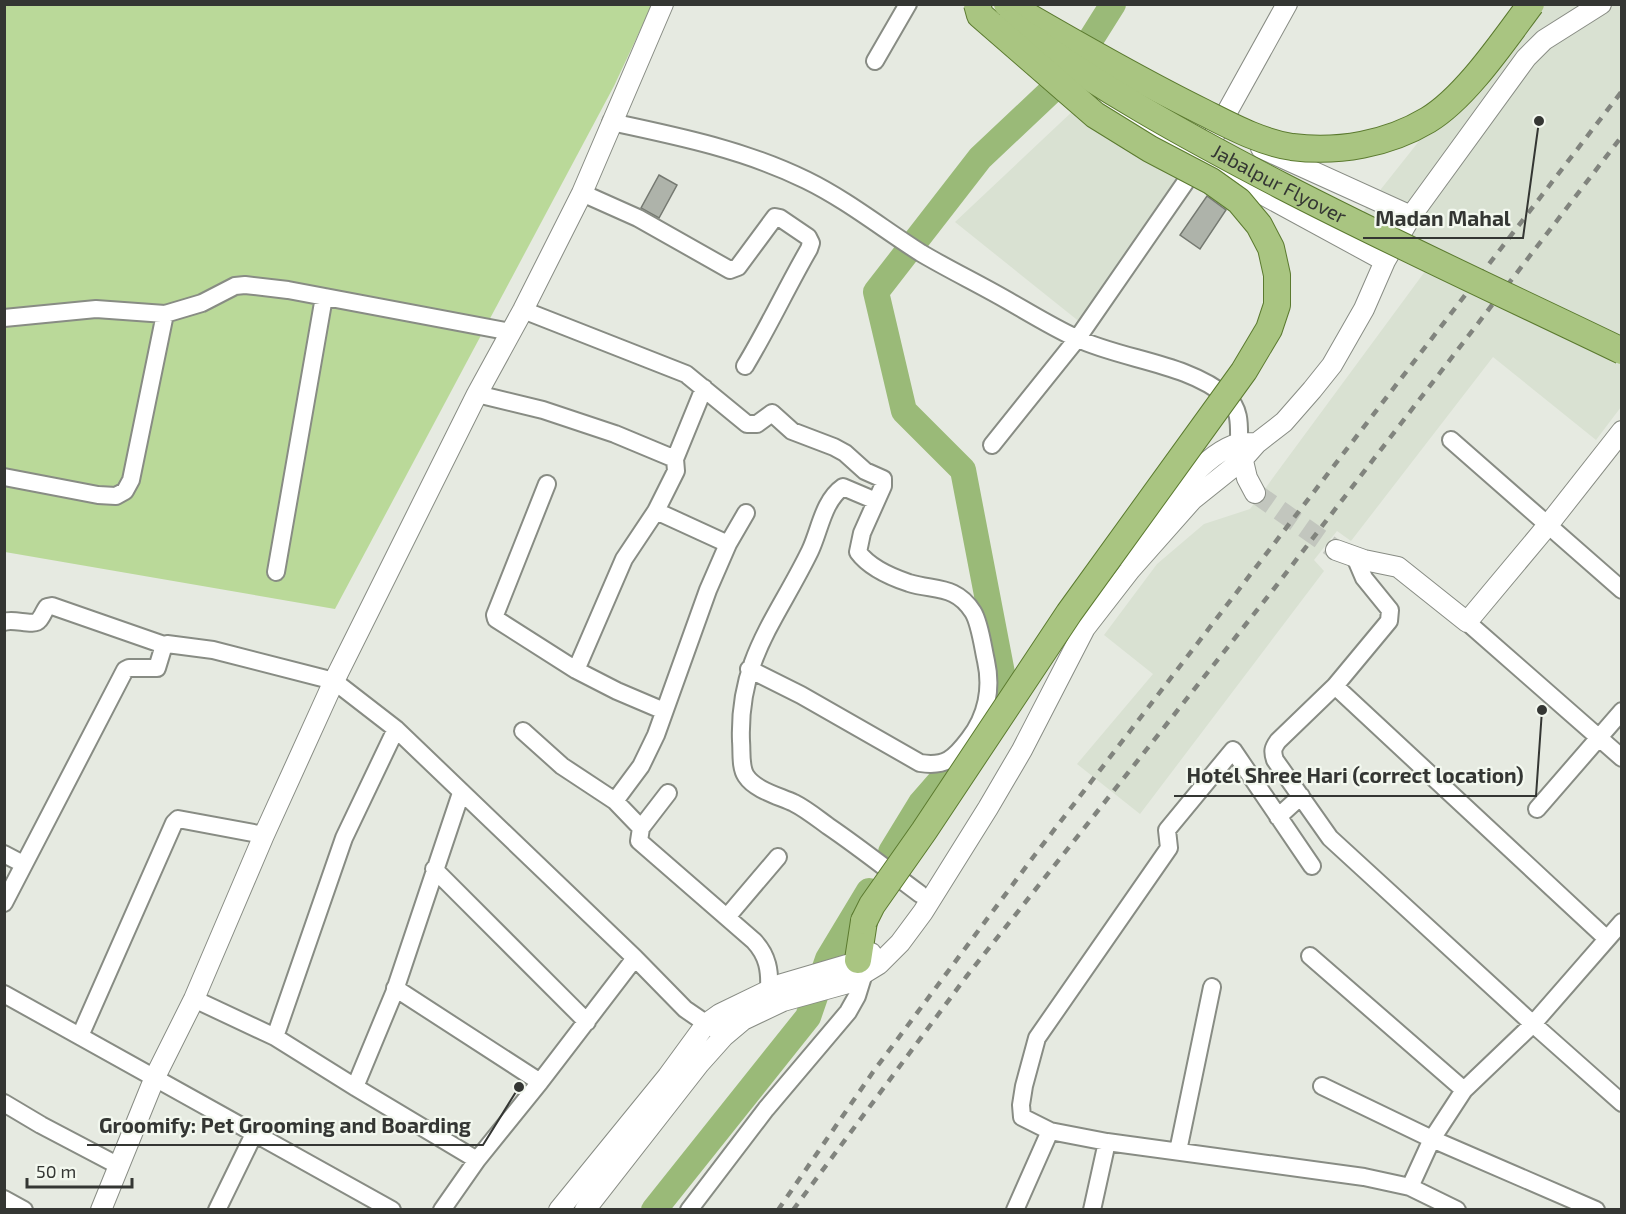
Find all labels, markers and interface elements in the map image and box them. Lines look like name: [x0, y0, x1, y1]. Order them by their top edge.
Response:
street label: Jabalpur Flyover: [1208, 138, 1351, 228]
callout: Madan Mahal: [1363, 199, 1523, 238]
text: Madan Mahal: [1375, 205, 1511, 230]
callout: Hotel Shree Hari (correct location): [1174, 757, 1536, 796]
text: Hotel Shree Hari (correct location): [1186, 762, 1524, 787]
callout: Groomify: Pet Grooming and Boarding: [87, 1106, 483, 1145]
text: Groomify: Pet Grooming and Boarding: [99, 1112, 471, 1138]
scale bar: [27, 1151, 132, 1189]
text: 50 m: [36, 1160, 76, 1182]

